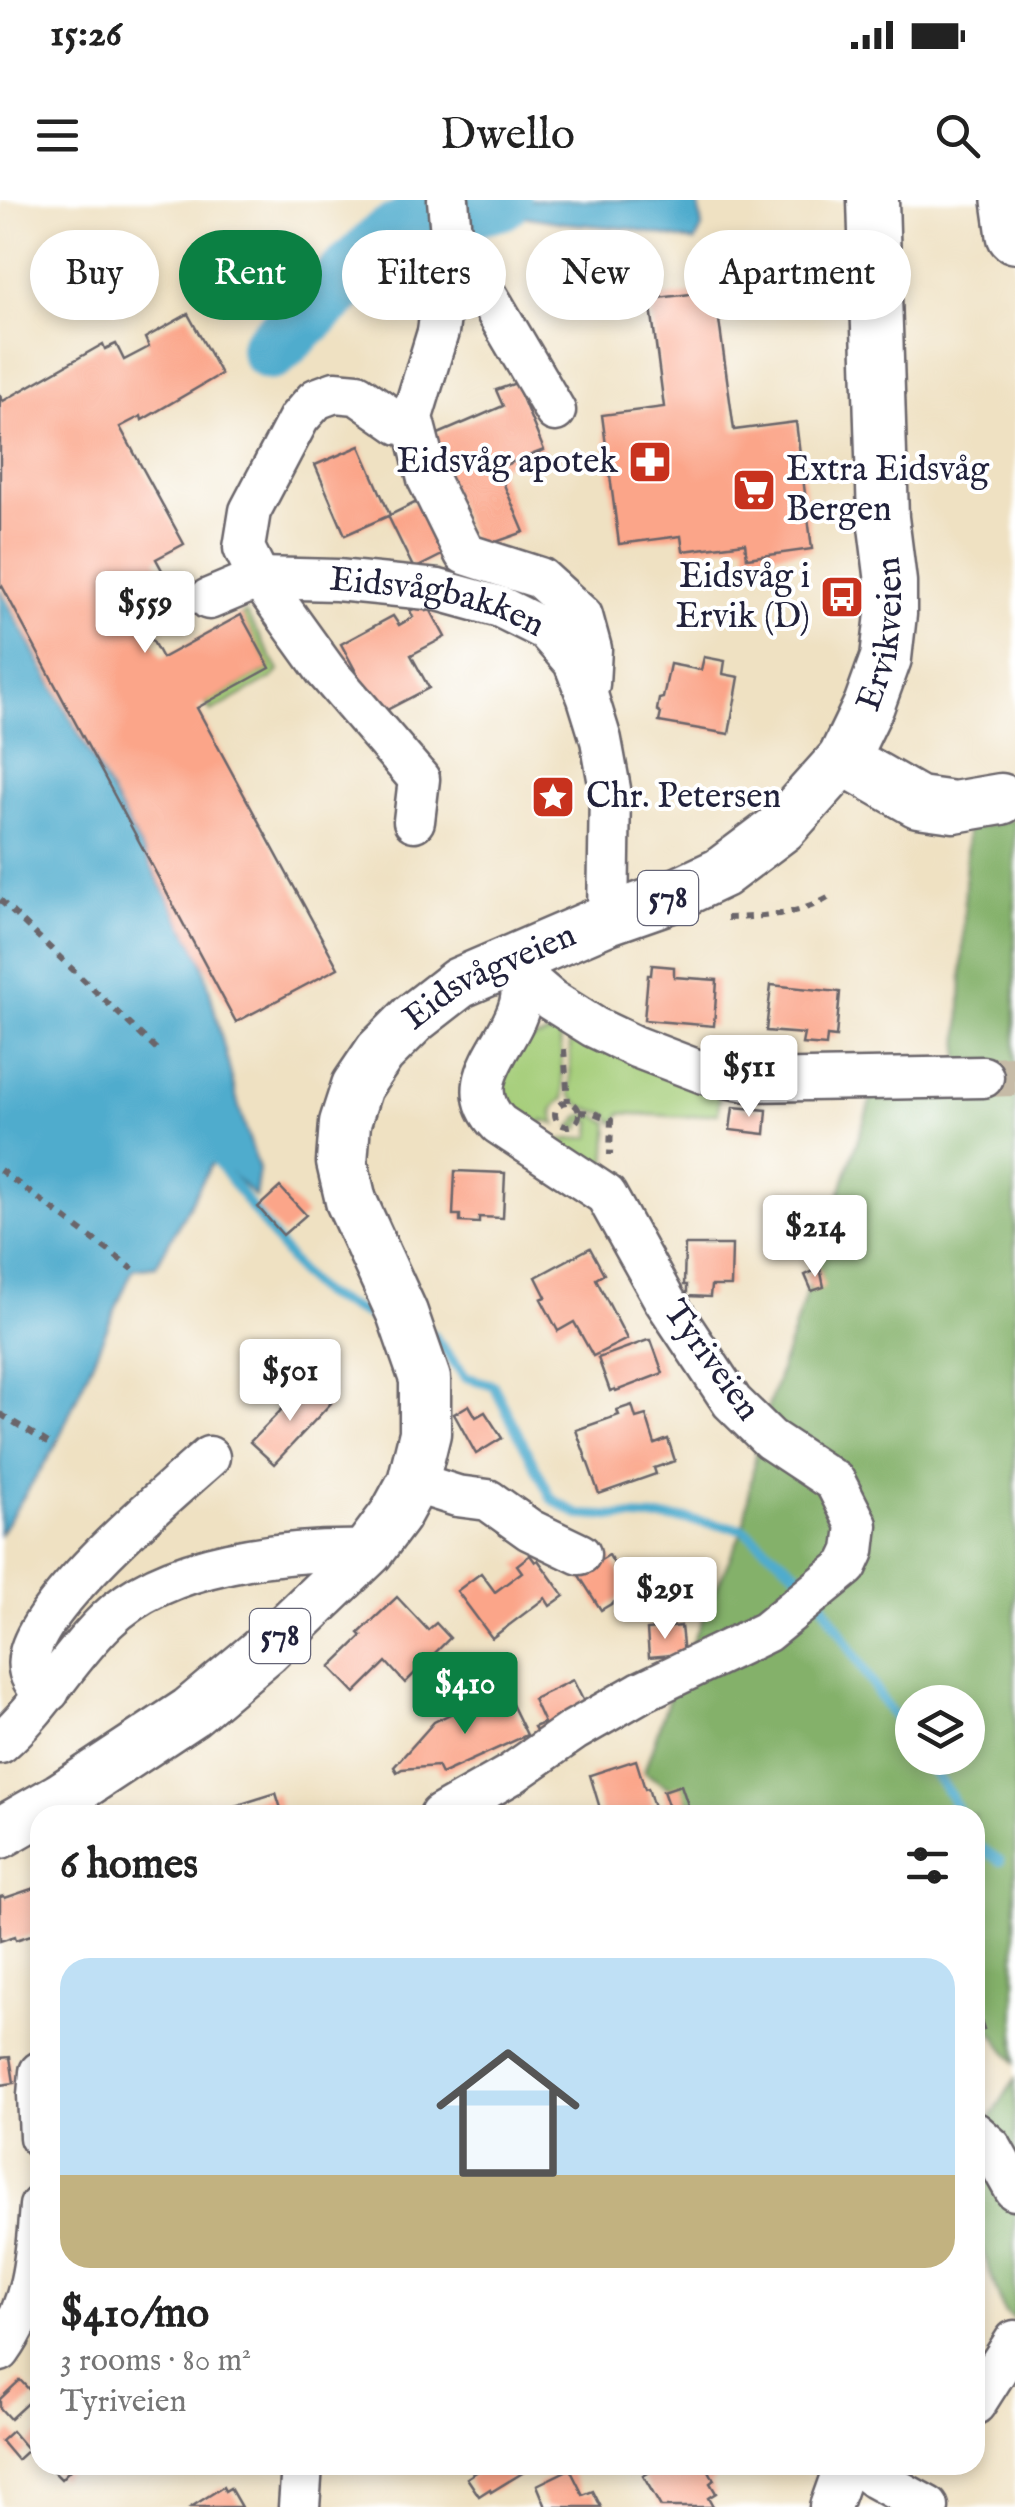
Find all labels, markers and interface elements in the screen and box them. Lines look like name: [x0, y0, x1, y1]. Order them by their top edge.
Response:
text: 15:26: [50, 11, 122, 59]
text: Dwello: [440, 107, 575, 164]
icon: menu: [30, 108, 85, 163]
icon: search: [930, 108, 985, 163]
chip: Buy: [30, 230, 159, 320]
chip: Rent: [179, 230, 322, 320]
chip: Filters: [342, 230, 506, 320]
chip: New: [526, 230, 664, 320]
chip: Apartment: [684, 230, 911, 320]
pharmacy icon: Eidsvåg apotek: [627, 439, 673, 485]
place label: Eidsvåg apotek: [397, 440, 618, 485]
place label: Extra Eidsvåg Bergen: [786, 448, 990, 533]
supermarket icon: Extra Eidsvåg Bergen: [731, 467, 777, 513]
street label: Ervikveien: [846, 554, 914, 717]
place label: Eidsvåg i Ervik (D): [676, 555, 810, 640]
street label: Eidsvågbakken: [328, 557, 552, 648]
pin: $559: [86, 571, 204, 656]
bus stop icon: Eidsvåg i Ervik (D): [819, 574, 865, 620]
text: $559: [118, 583, 172, 624]
place icon: Chr. Petersen: [530, 774, 576, 820]
place label: Chr. Petersen: [586, 775, 781, 820]
road number: 578: [638, 871, 698, 925]
street label: Eidsvågveien: [394, 913, 583, 1041]
pin: $511: [690, 1035, 808, 1120]
text: $511: [722, 1047, 776, 1088]
pin: $214: [756, 1195, 874, 1280]
text: $214: [785, 1207, 845, 1248]
street label: Tyriveien: [652, 1292, 770, 1430]
pin: $501: [231, 1339, 349, 1424]
text: $501: [262, 1351, 318, 1392]
pin: $291: [606, 1557, 724, 1642]
text: $291: [636, 1569, 694, 1610]
road number: 578: [250, 1609, 310, 1663]
pin: $410: [406, 1652, 524, 1737]
text: $410: [435, 1664, 495, 1705]
map controls: [895, 1685, 985, 1775]
button: layers: [895, 1685, 985, 1775]
icon: filters: [900, 1838, 955, 1893]
text: 6 homes: [60, 1839, 198, 1892]
icon: home: [418, 2023, 598, 2203]
text: $410/mo: [60, 2288, 209, 2341]
text: 3 rooms · 80 m²: [60, 2341, 251, 2382]
text: Tyriveien: [60, 2382, 187, 2423]

